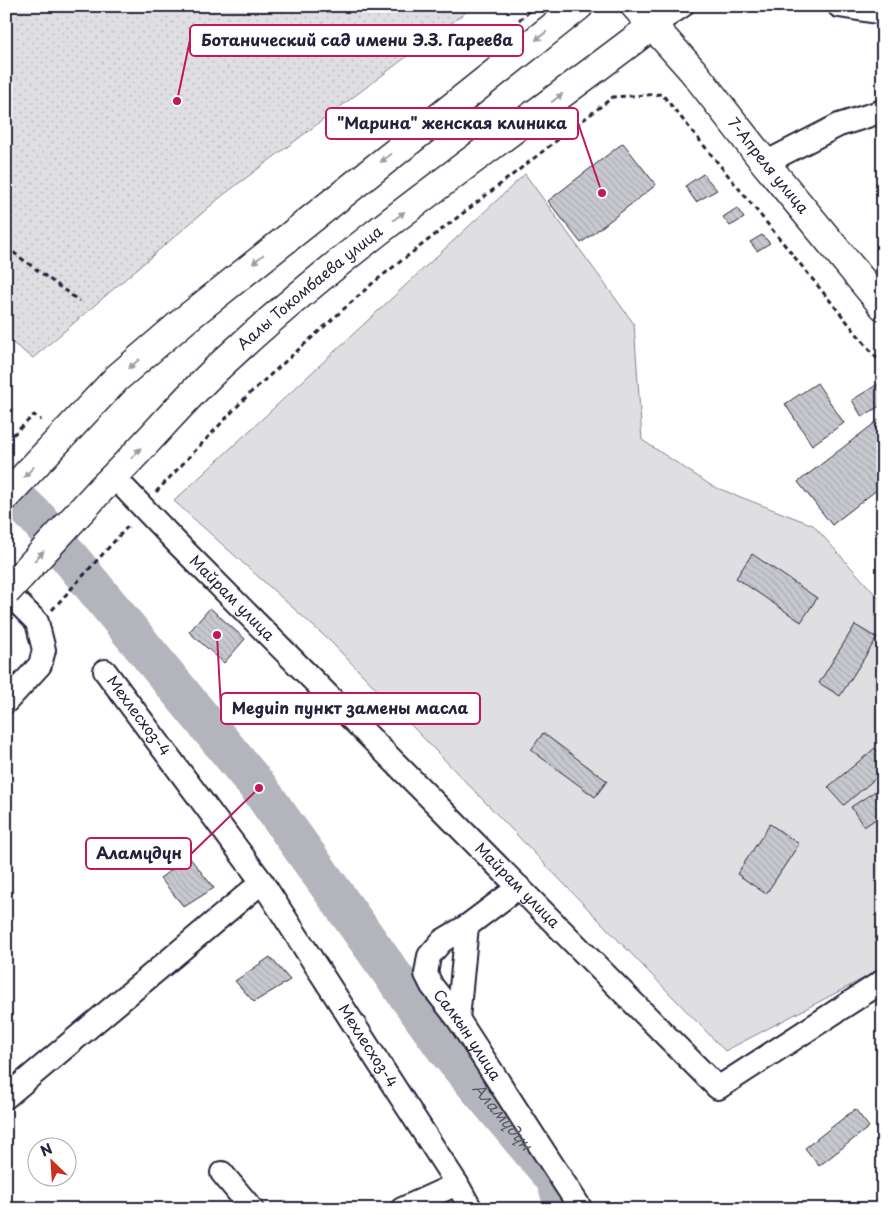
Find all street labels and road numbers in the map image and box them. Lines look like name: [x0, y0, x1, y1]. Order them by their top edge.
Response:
street label: 7-Апреля улица: [723, 112, 815, 218]
street label: Аалы Токомбаева улица: [231, 219, 387, 354]
street label: Майрам улица: [185, 549, 281, 646]
street label: Мехлесхоз-4: [102, 670, 177, 760]
street label: Майрам улица: [470, 837, 566, 933]
street label: Салкын улица: [429, 984, 508, 1085]
street label: Мехлесхоз-4: [334, 999, 405, 1091]

